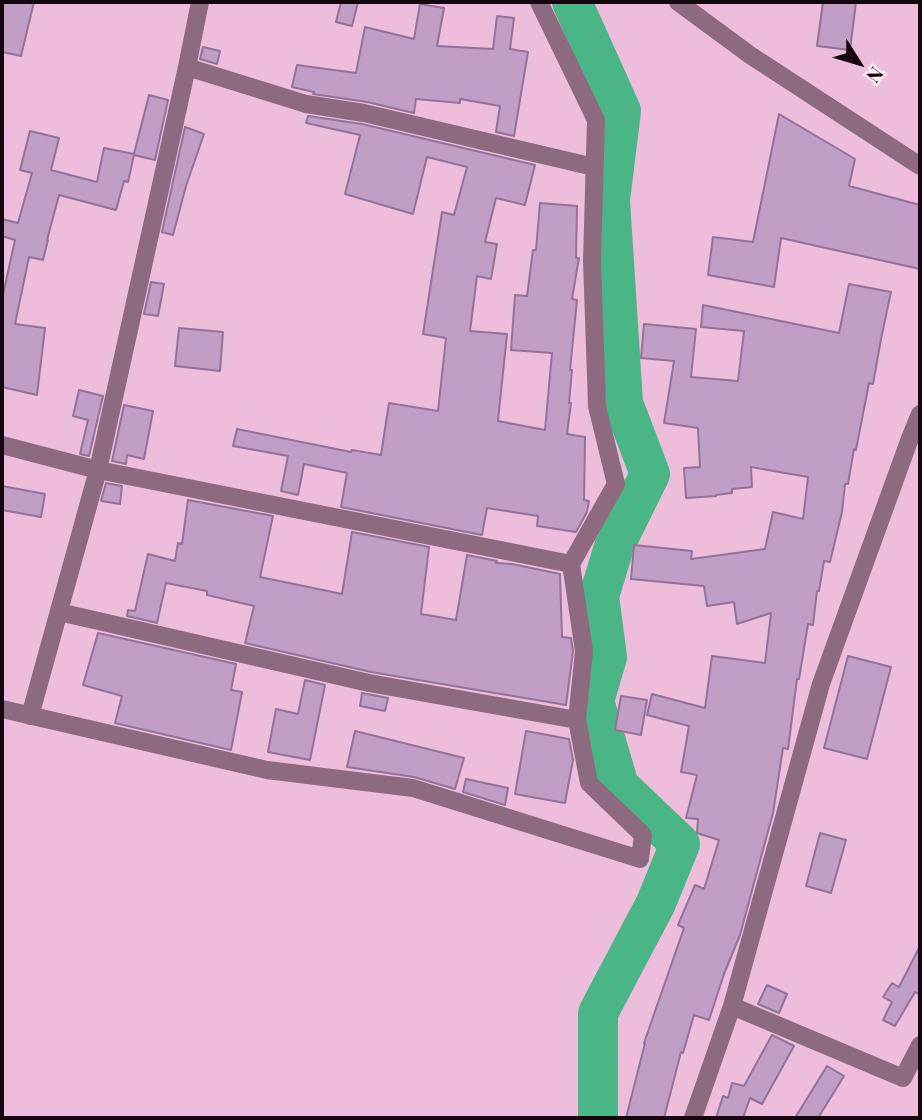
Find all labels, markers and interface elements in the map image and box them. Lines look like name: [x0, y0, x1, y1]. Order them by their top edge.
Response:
north arrow: [824, 28, 894, 98]
text: N: [861, 62, 890, 89]

